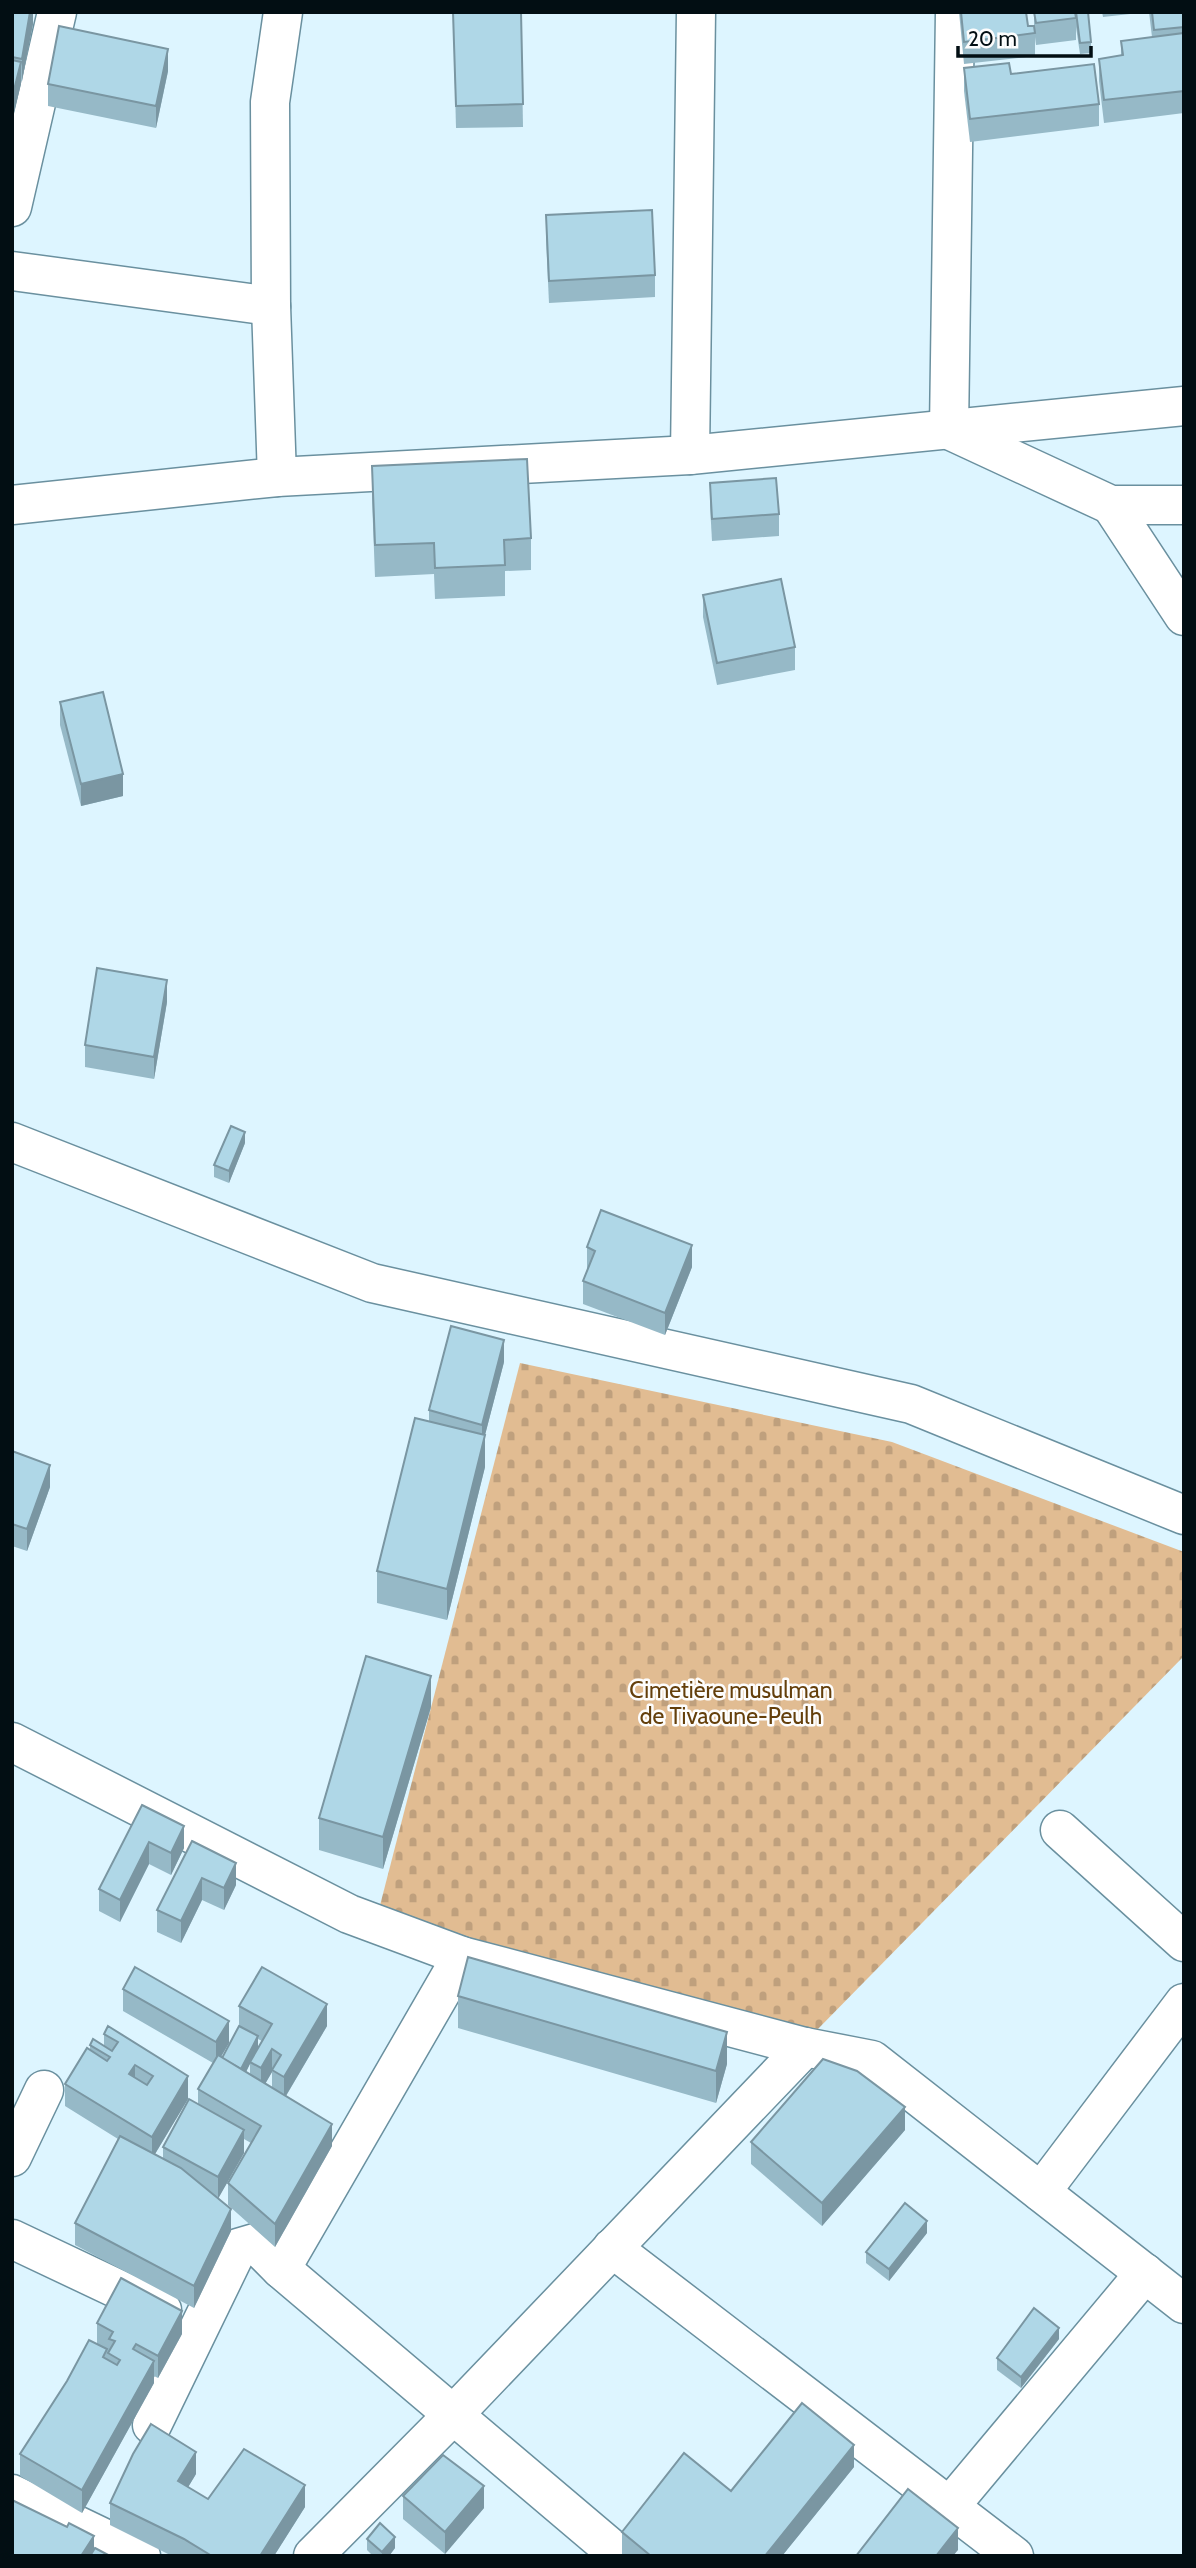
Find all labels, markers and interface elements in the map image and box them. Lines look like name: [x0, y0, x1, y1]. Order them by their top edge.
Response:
scale bar: [958, 14, 1091, 58]
text: 20 m: [968, 26, 1017, 51]
park label: Cimetière musulman de Tivaoune-Peulh: [629, 1676, 833, 1730]

